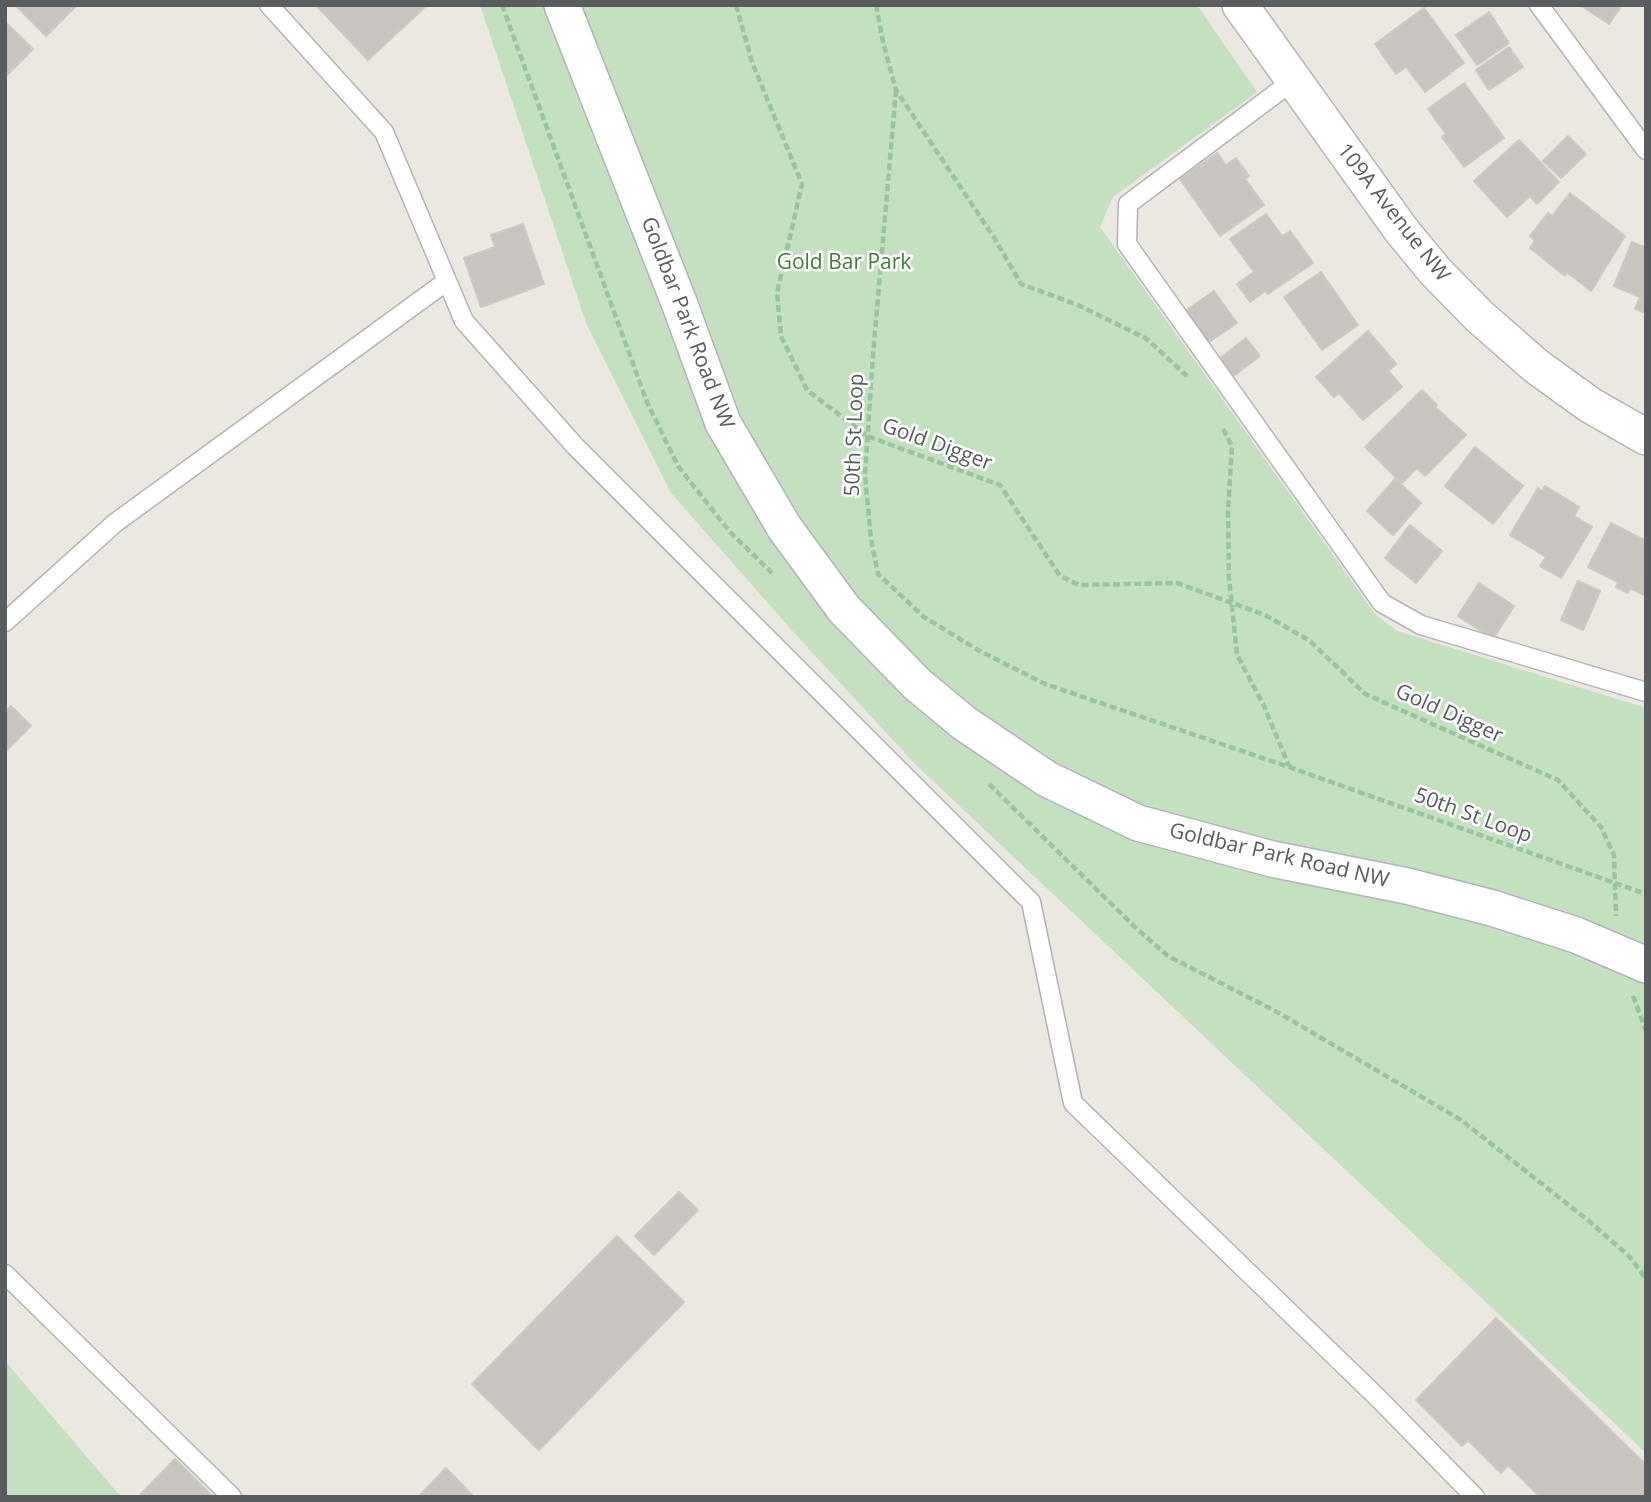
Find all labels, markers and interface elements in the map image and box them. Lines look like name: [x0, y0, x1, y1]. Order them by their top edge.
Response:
street label: 109A Avenue NW: [1331, 139, 1455, 287]
street label: Goldbar Park Road NW: [635, 214, 739, 432]
park label: Gold Bar Park: [777, 250, 911, 276]
street label: 50th St Loop: [840, 373, 870, 497]
street label: Gold Digger: [879, 413, 995, 477]
street label: Gold Digger: [1391, 679, 1507, 749]
street label: 50th St Loop: [1411, 783, 1535, 849]
street label: Goldbar Park Road NW: [1167, 818, 1391, 894]

